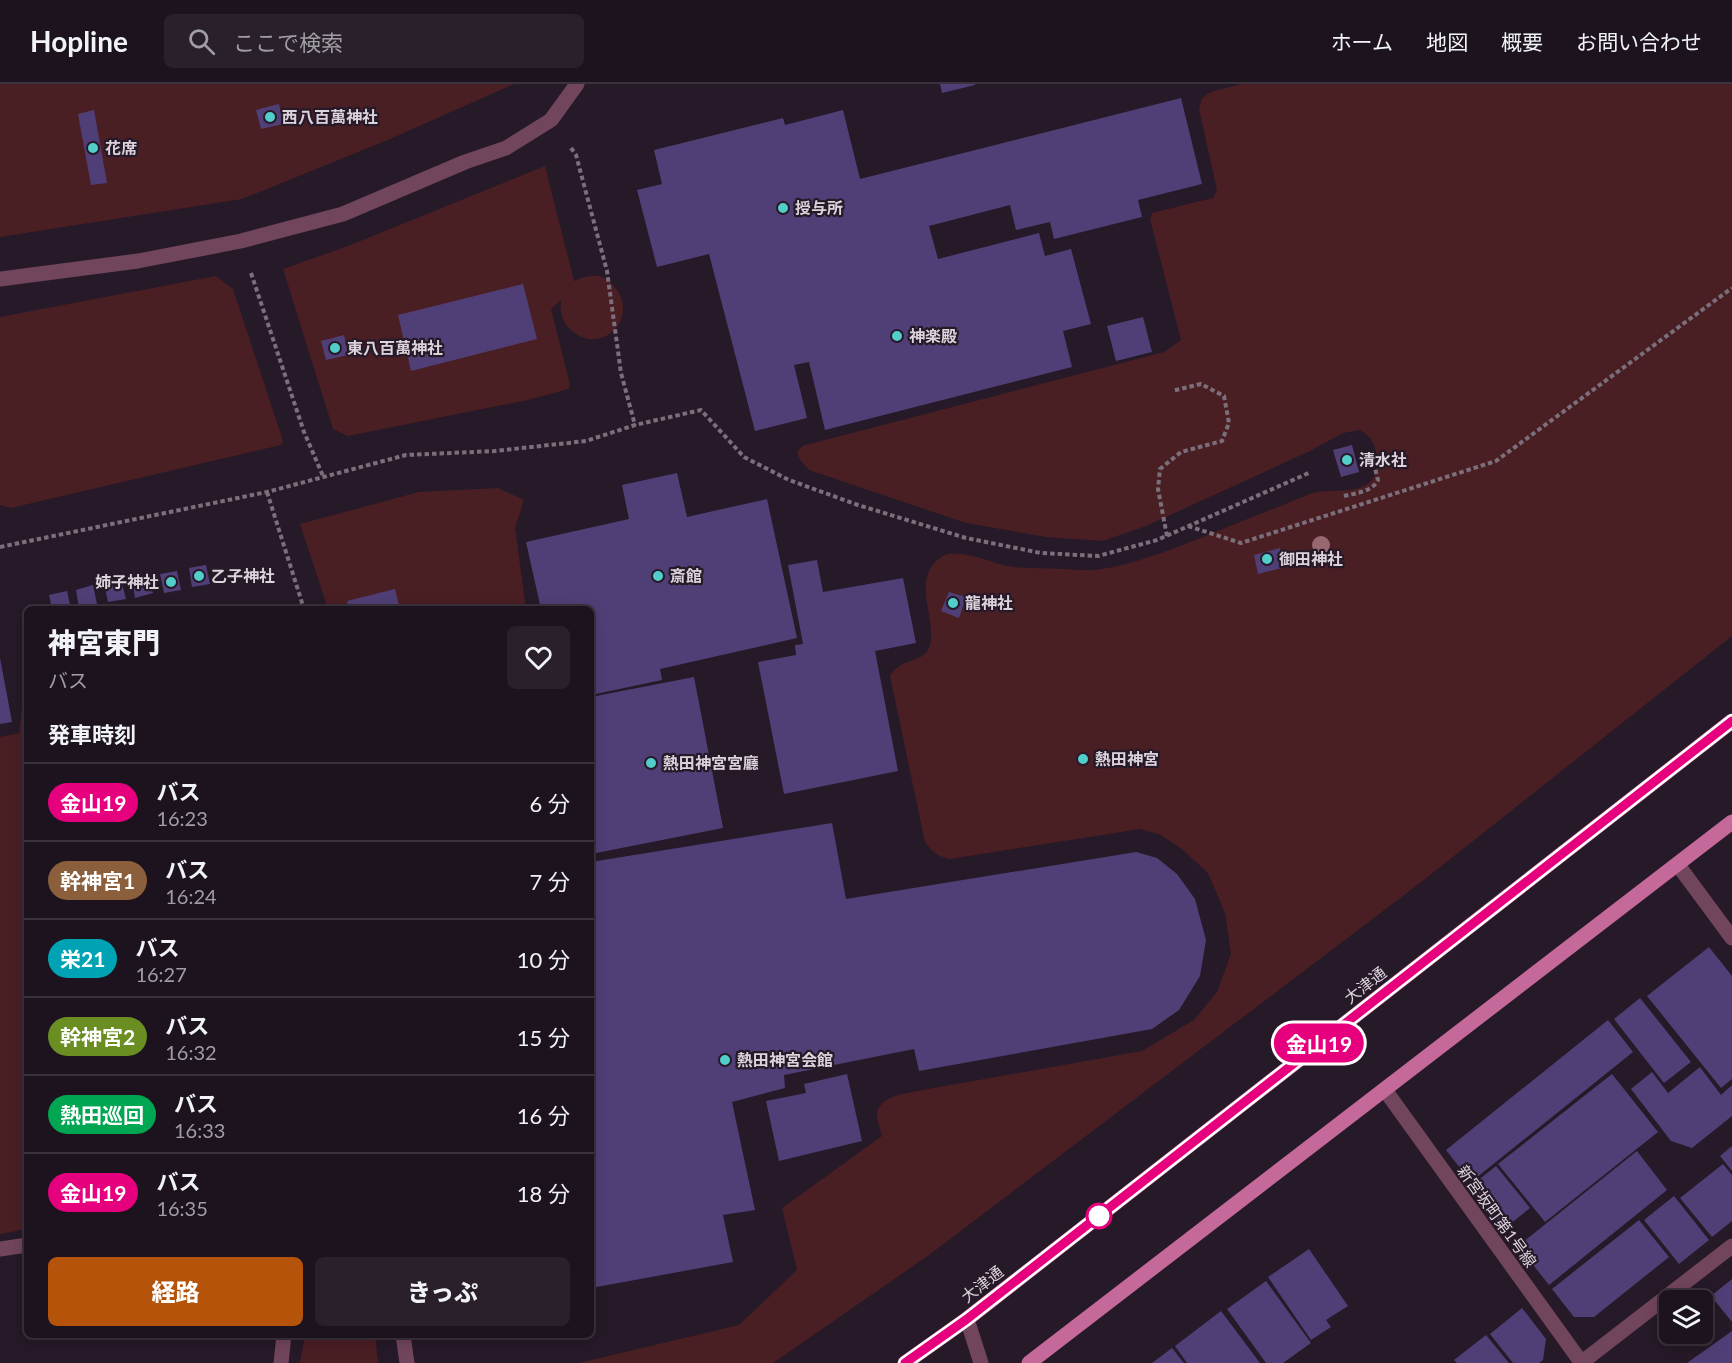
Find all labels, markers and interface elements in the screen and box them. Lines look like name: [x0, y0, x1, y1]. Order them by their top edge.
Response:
search box: [164, 14, 584, 68]
text: Hopline: [30, 24, 128, 58]
icon: search: [185, 25, 218, 58]
text: ここで検索: [233, 29, 343, 56]
text: ホーム: [1331, 29, 1393, 54]
text: 地図: [1426, 29, 1468, 54]
text: 概要: [1501, 29, 1543, 54]
text: お問い合わせ: [1576, 29, 1702, 54]
place label: 西八百萬神社: [282, 107, 378, 126]
marker: 西八百萬神社: [263, 110, 277, 124]
place label: 花席: [105, 138, 137, 157]
marker: 花席: [86, 141, 100, 155]
place label: 授与所: [795, 198, 843, 217]
marker: 授与所: [776, 201, 790, 215]
place label: 神楽殿: [909, 326, 957, 345]
marker: 神楽殿: [890, 329, 904, 343]
place label: 東八百萬神社: [347, 338, 443, 357]
marker: 東八百萬神社: [328, 341, 342, 355]
place label: 清水社: [1359, 450, 1407, 469]
marker: 清水社: [1340, 453, 1354, 467]
place label: 御田神社: [1279, 549, 1343, 568]
marker: 御田神社: [1260, 552, 1274, 566]
place label: 乙子神社: [211, 566, 275, 585]
place label: 斎館: [670, 566, 702, 585]
marker: 乙子神社: [192, 569, 206, 583]
marker: 斎館: [651, 569, 665, 583]
place label: 姉子神社: [95, 572, 159, 591]
marker: 姉子神社: [164, 575, 178, 589]
place label: 龍神社: [965, 593, 1013, 612]
marker: 龍神社: [946, 596, 960, 610]
text: 神宮東門: [48, 625, 160, 659]
button: heart: [507, 626, 570, 689]
text: バス: [48, 668, 88, 692]
text: 発車時刻: [48, 721, 136, 748]
place label: 熱田神宮: [1095, 749, 1159, 768]
marker: 熱田神宮: [1076, 752, 1090, 766]
place label: 熱田神宮宮廳: [663, 753, 759, 772]
marker: 熱田神宮宮廳: [644, 756, 658, 770]
text: バス: [156, 778, 200, 805]
text: 金山19: [60, 790, 126, 815]
text: 6 分: [530, 790, 570, 817]
text: 16:23: [156, 806, 208, 830]
text: バス: [165, 856, 209, 883]
text: 幹神宮1: [60, 868, 135, 893]
text: 7 分: [530, 868, 570, 895]
text: 16:24: [165, 884, 217, 908]
text: バス: [135, 934, 179, 961]
text: 栄21: [60, 946, 105, 971]
text: 10 分: [517, 946, 570, 973]
text: 16:27: [135, 962, 187, 986]
street label: 大津通: [1340, 962, 1389, 1007]
text: バス: [165, 1012, 209, 1039]
text: 幹神宮2: [60, 1024, 135, 1049]
text: 15 分: [517, 1024, 570, 1051]
line badge: 金山19: [1277, 1024, 1361, 1062]
text: 金山19: [1286, 1031, 1352, 1056]
text: 16:32: [165, 1040, 217, 1064]
place label: 熱田神宮会館: [737, 1050, 833, 1069]
marker: 熱田神宮会館: [718, 1053, 732, 1067]
text: バス: [174, 1090, 218, 1117]
text: 熱田巡回: [60, 1102, 144, 1127]
text: 16 分: [517, 1102, 570, 1129]
text: 16:33: [174, 1118, 225, 1142]
street label: 新宮坂町第1号線: [1454, 1161, 1541, 1270]
text: バス: [156, 1168, 200, 1195]
text: 金山19: [60, 1180, 126, 1205]
text: 18 分: [517, 1180, 570, 1207]
text: 16:35: [156, 1196, 208, 1220]
unlabelled marker: [1086, 1203, 1112, 1229]
button: 経路: [48, 1257, 303, 1326]
button: きっぷ: [315, 1257, 570, 1326]
street label: 大津通: [957, 1261, 1006, 1306]
map controls: [1659, 1290, 1713, 1344]
button: layers: [1659, 1290, 1713, 1344]

